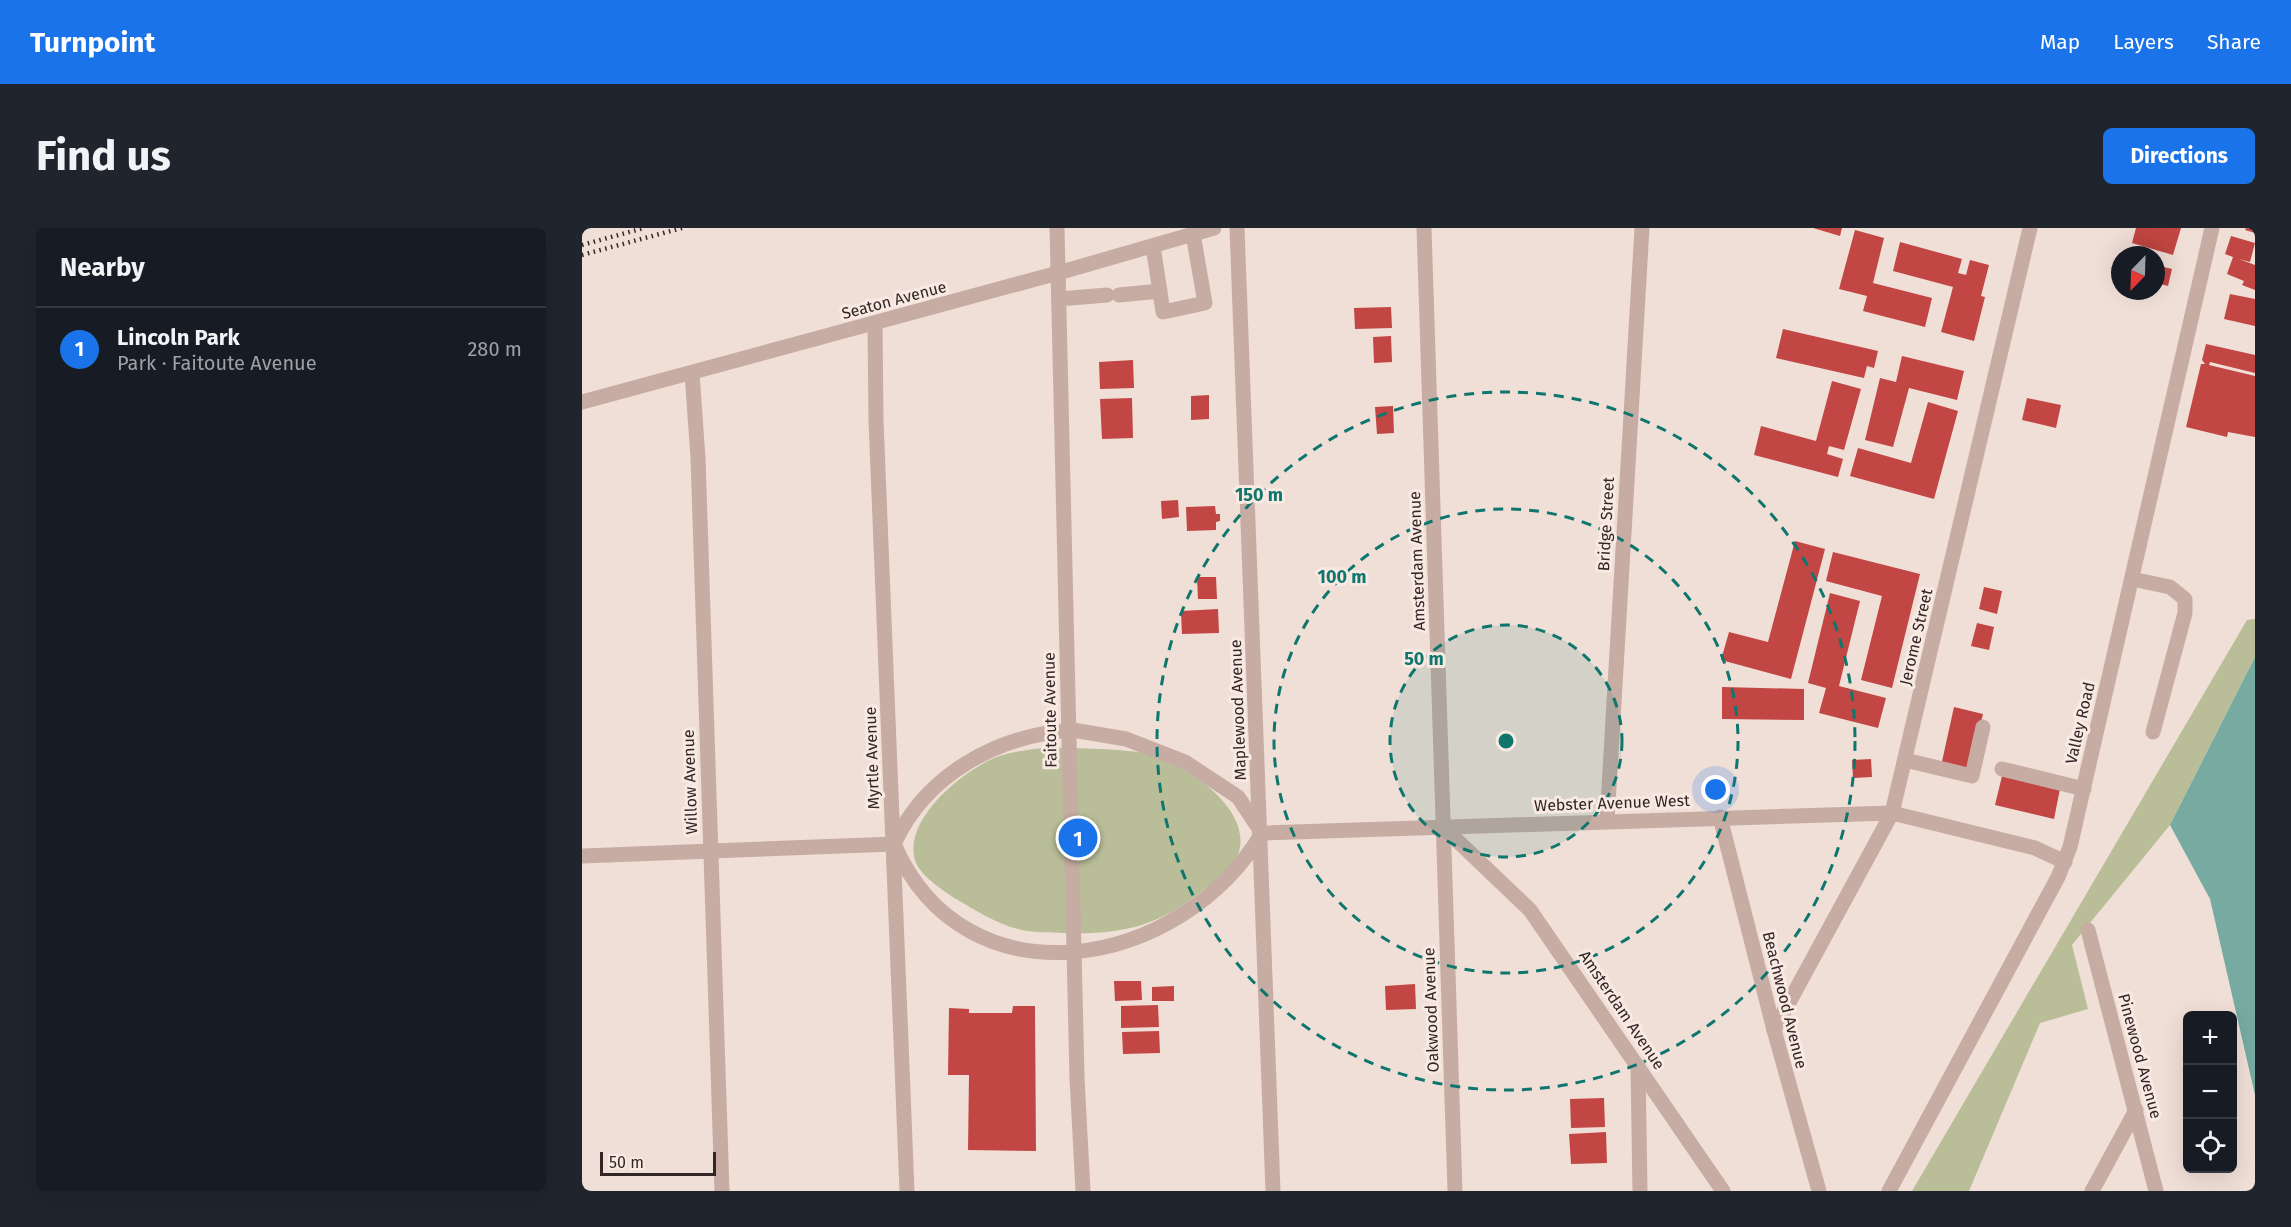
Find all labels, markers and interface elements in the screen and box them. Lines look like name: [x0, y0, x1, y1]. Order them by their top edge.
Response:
text: Turnpoint: [30, 26, 155, 59]
text: Map: [2040, 29, 2080, 55]
text: Layers: [2113, 29, 2174, 55]
text: Share: [2207, 29, 2261, 55]
button: Directions: [2103, 128, 2255, 184]
text: Find us: [36, 131, 171, 181]
north arrow: [2111, 246, 2165, 300]
text: Nearby: [60, 252, 145, 283]
street label: Seaton Avenue: [840, 277, 948, 323]
text: Lincoln Park: [117, 324, 240, 351]
text: 1: [75, 337, 84, 361]
text: 280 m: [467, 337, 522, 361]
text: Park · Faitoute Avenue: [117, 351, 317, 375]
street label: Bridge Street: [1594, 476, 1618, 572]
text: 150 m: [1235, 484, 1283, 506]
street label: Amsterdam Avenue: [1405, 491, 1429, 631]
text: 100 m: [1318, 566, 1366, 588]
street label: Jerome Street: [1896, 587, 1936, 687]
street label: Maplewood Avenue: [1226, 639, 1250, 781]
text: 50 m: [1404, 648, 1444, 670]
street label: Faitoute Avenue: [1039, 652, 1061, 768]
street label: Valley Road: [2061, 680, 2099, 766]
street label: Myrtle Avenue: [861, 706, 883, 810]
street label: Willow Avenue: [679, 729, 701, 835]
centre of rings: [1496, 731, 1516, 751]
your location: [1701, 775, 1730, 804]
street label: Webster Avenue West: [1534, 791, 1690, 815]
pin: 1: [1058, 816, 1098, 860]
street label: Beachwood Avenue: [1759, 929, 1811, 1071]
street label: Oakwood Avenue: [1419, 947, 1443, 1073]
street label: Amsterdam Avenue: [1575, 947, 1669, 1073]
street label: Pinewood Avenue: [2114, 991, 2166, 1121]
map controls: [2183, 1011, 2237, 1173]
button: +: [2183, 1011, 2237, 1065]
button: −: [2183, 1065, 2237, 1119]
button: locate: [2183, 1119, 2237, 1173]
scale bar: [600, 1149, 716, 1176]
text: 50 m: [609, 1153, 644, 1172]

